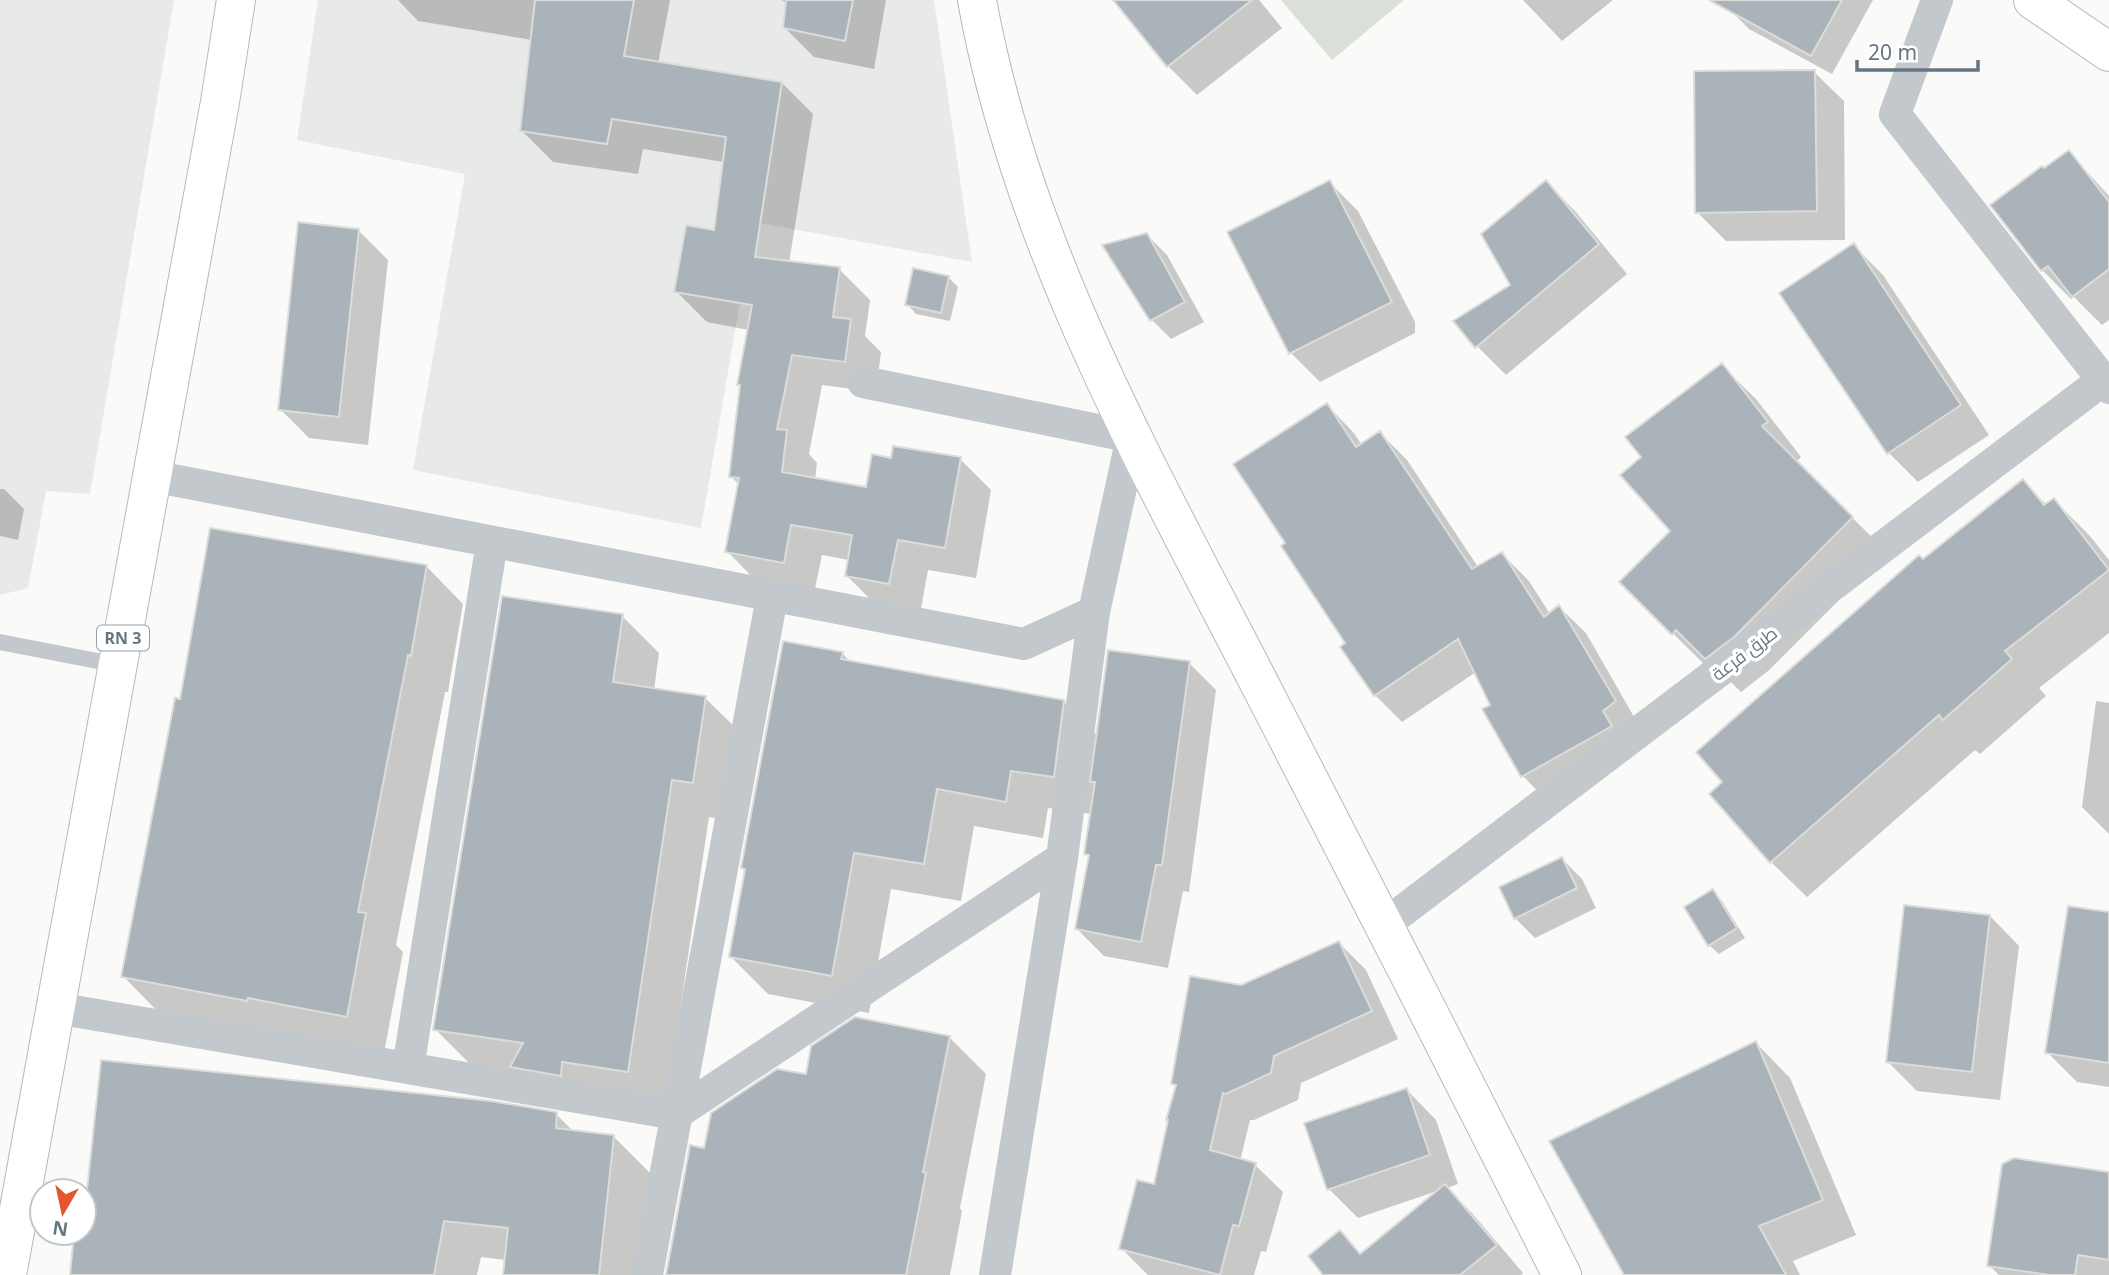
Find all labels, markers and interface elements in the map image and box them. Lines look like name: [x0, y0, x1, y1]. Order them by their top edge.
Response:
scale bar: [1857, 28, 1978, 72]
text: 20 m: [1868, 38, 1917, 66]
street label: طرق فرعة: [1706, 620, 1782, 686]
road number: RN 3: [97, 625, 149, 650]
north arrow: [28, 1177, 98, 1247]
text: N: [51, 1215, 70, 1243]

